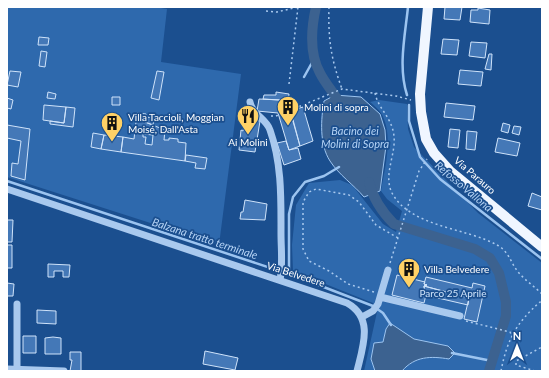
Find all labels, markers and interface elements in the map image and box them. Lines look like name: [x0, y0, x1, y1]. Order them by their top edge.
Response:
building icon: Molini di sopra: [275, 94, 301, 127]
place label: Molini di sopra: [304, 101, 369, 113]
restaurant icon: Ai Molini: [235, 103, 261, 136]
building icon: Villa Taccioli, Moggian Moisé, Dall'Asta: [99, 110, 125, 143]
place label: Villa Taccioli, Moggian Moisé, Dall'Asta: [128, 111, 224, 135]
water label: Bacino dei Molini di Sopra: [321, 124, 389, 150]
place label: Ai Molini: [228, 136, 268, 148]
street label: Via Parauro: [452, 154, 498, 196]
water label: Refosso Vallona: [433, 158, 496, 214]
water label: Balzana tratto terminale: [151, 215, 259, 261]
building icon: Villa Belvedere: [396, 256, 422, 289]
street label: Via Belvedere: [265, 259, 327, 289]
place label: Villa Belvedere: [424, 263, 489, 275]
park label: Parco 25 Aprile: [419, 287, 487, 299]
north arrow: [497, 326, 537, 366]
text: N: [513, 329, 521, 342]

